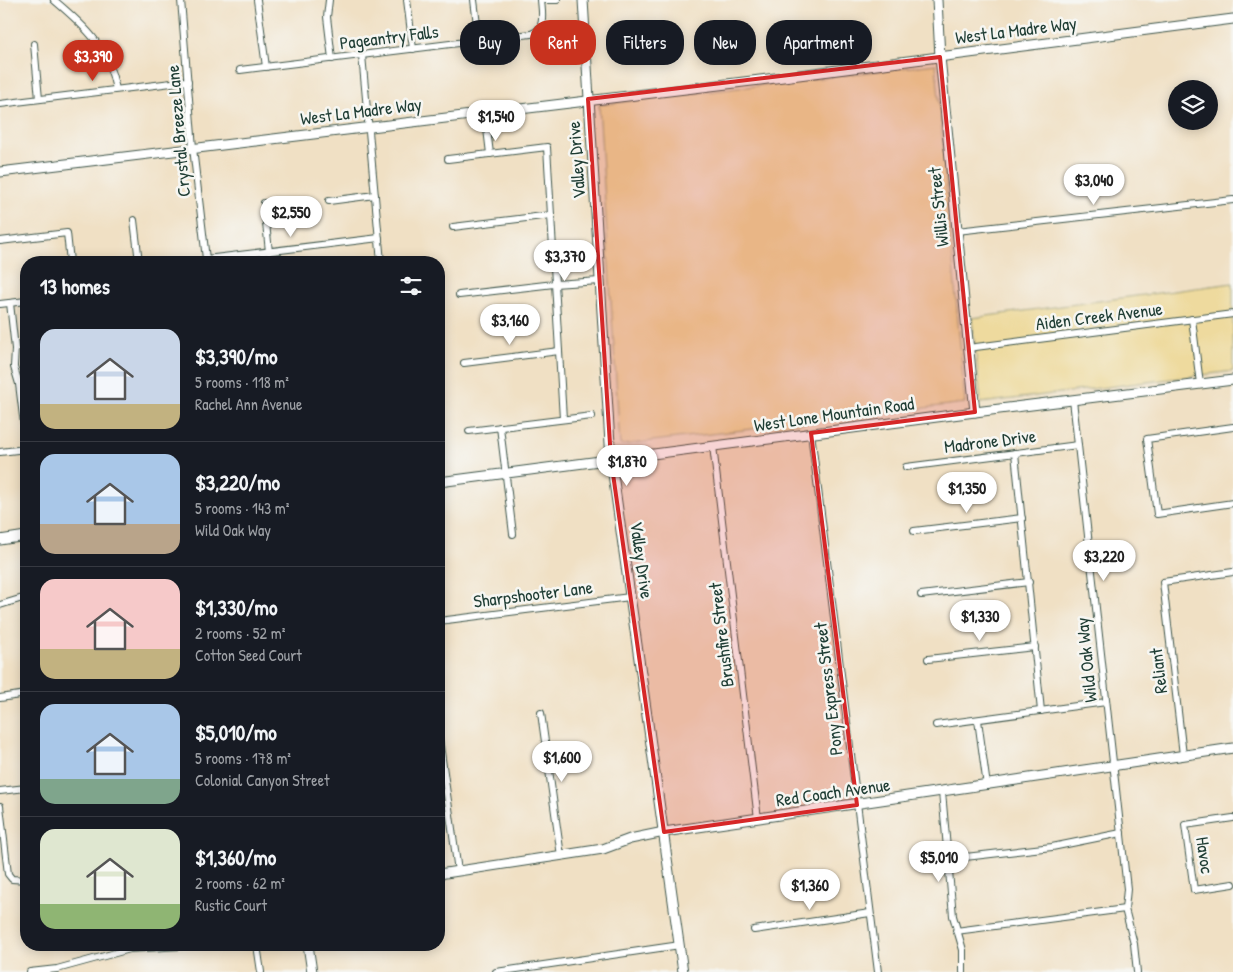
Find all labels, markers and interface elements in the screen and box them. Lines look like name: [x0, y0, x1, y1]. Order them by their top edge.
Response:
street label: West La Madre Way: [954, 10, 1079, 50]
street label: Pageantry Falls: [338, 19, 440, 55]
chip: Buy: [460, 20, 520, 65]
chip: Rent: [530, 20, 596, 65]
chip: Filters: [606, 20, 684, 65]
chip: New: [694, 20, 756, 65]
chip: Apartment: [766, 20, 872, 65]
pin: $3,390: [52, 39, 134, 82]
text: $3,390: [74, 45, 112, 67]
street label: Crystal Breeze Lane: [160, 64, 196, 198]
map controls: [1168, 80, 1218, 130]
button: layers: [1168, 80, 1218, 130]
street label: West La Madre Way: [299, 91, 424, 131]
pin: $1,540: [455, 100, 537, 142]
text: $1,540: [477, 105, 515, 127]
street label: Valley Drive: [561, 120, 591, 200]
pin: $3,040: [1053, 164, 1135, 206]
street label: Willis Street: [921, 165, 955, 248]
text: $3,040: [1075, 169, 1113, 191]
pin: $2,550: [250, 196, 332, 238]
text: $2,550: [271, 201, 311, 223]
pin: $3,370: [524, 240, 606, 282]
text: $3,370: [545, 245, 585, 267]
text: 13 homes: [40, 272, 110, 301]
icon: filters: [397, 272, 425, 300]
street label: Aiden Creek Avenue: [1034, 296, 1164, 336]
pin: $3,160: [469, 304, 551, 346]
text: $3,160: [491, 309, 529, 331]
text: $3,390/mo: [195, 342, 277, 371]
icon: home: [80, 349, 140, 409]
text: 5 rooms · 118 m²: [195, 371, 289, 393]
street label: West Lone Mountain Road: [752, 390, 916, 438]
text: Rachel Ann Avenue: [195, 393, 302, 415]
street label: Madrone Drive: [943, 423, 1037, 459]
pin: $1,870: [586, 444, 668, 487]
text: $1,870: [607, 450, 647, 472]
text: $3,220/mo: [195, 468, 280, 497]
pin: $1,350: [926, 472, 1008, 514]
icon: home: [80, 474, 140, 534]
text: $1,350: [948, 477, 986, 499]
text: 5 rooms · 143 m²: [195, 497, 289, 519]
text: Wild Oak Way: [195, 519, 271, 541]
street label: Valley Drive: [624, 520, 660, 600]
pin: $3,220: [1063, 540, 1145, 582]
text: $3,220: [1084, 545, 1124, 567]
street label: Sharpshooter Lane: [472, 574, 594, 614]
street label: Brushfire Street: [702, 581, 740, 689]
text: $1,330/mo: [195, 593, 277, 622]
icon: home: [80, 599, 140, 659]
pin: $1,330: [939, 600, 1021, 642]
text: $1,330: [961, 605, 999, 627]
street label: Wild Oak Way: [1069, 616, 1103, 704]
street label: Pony Express Street: [807, 620, 849, 757]
text: 2 rooms · 52 m²: [195, 622, 285, 644]
text: Cotton Seed Court: [195, 644, 302, 666]
street label: Reliant: [1143, 646, 1173, 695]
text: $5,010/mo: [195, 718, 277, 747]
icon: home: [80, 724, 140, 784]
pin: $1,600: [521, 740, 603, 783]
text: $1,600: [543, 746, 581, 768]
text: 5 rooms · 178 m²: [195, 747, 291, 769]
text: Colonial Canyon Street: [195, 769, 330, 791]
street label: Red Coach Avenue: [774, 772, 892, 812]
street label: Havoc: [1190, 835, 1220, 875]
pin: $5,010: [898, 840, 980, 883]
text: $1,360/mo: [195, 843, 276, 872]
text: $5,010: [920, 846, 958, 868]
icon: home: [80, 849, 140, 909]
pin: $1,360: [769, 868, 851, 911]
text: 2 rooms · 62 m²: [195, 872, 285, 894]
text: $1,360: [791, 874, 829, 896]
text: Rustic Court: [195, 894, 267, 916]

